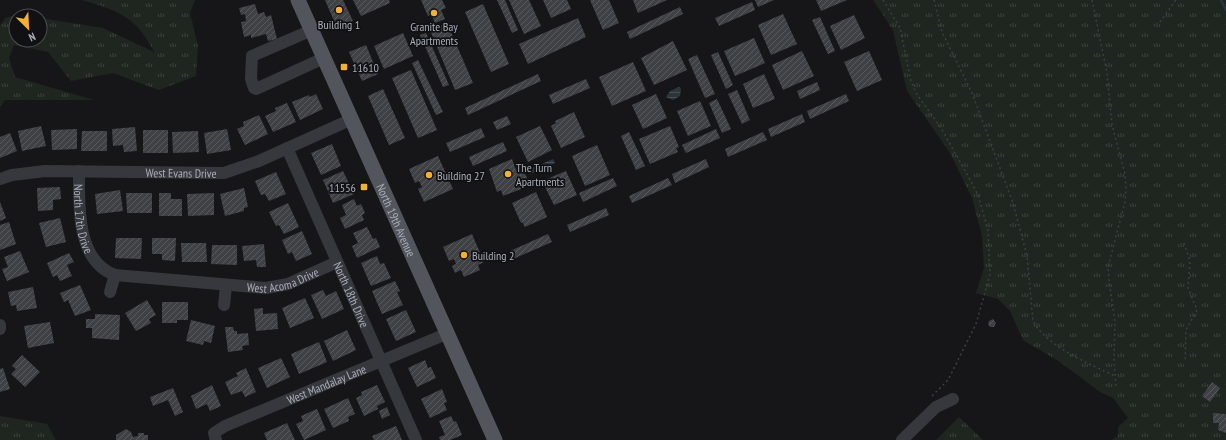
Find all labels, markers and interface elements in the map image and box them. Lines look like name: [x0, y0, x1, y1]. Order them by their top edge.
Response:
marker: Building 1: [334, 5, 344, 15]
north arrow: [8, 8, 48, 48]
marker: Granite Bay Apartments: [429, 8, 439, 18]
place label: Building 1: [318, 17, 360, 32]
place label: Granite Bay Apartments: [410, 19, 458, 48]
text: N: [26, 30, 38, 45]
place label: 11610: [352, 60, 379, 75]
marker: 11610: [339, 62, 349, 72]
place label: The Turn Apartments: [516, 160, 564, 189]
street label: West Evans Drive: [146, 165, 217, 180]
place label: Building 27: [437, 168, 485, 183]
marker: The Turn Apartments: [503, 169, 513, 179]
marker: Building 27: [424, 170, 434, 180]
place label: 11556: [329, 180, 356, 195]
street label: North 19th Avenue: [374, 181, 419, 259]
marker: 11556: [359, 182, 369, 192]
street label: North 17th Drive: [71, 184, 97, 256]
place label: Building 2: [472, 248, 514, 263]
marker: Building 2: [459, 250, 469, 260]
street label: North 18th Drive: [331, 259, 373, 330]
street label: West Acoma Drive: [246, 264, 321, 296]
street label: West Mandalay Lane: [284, 361, 368, 407]

